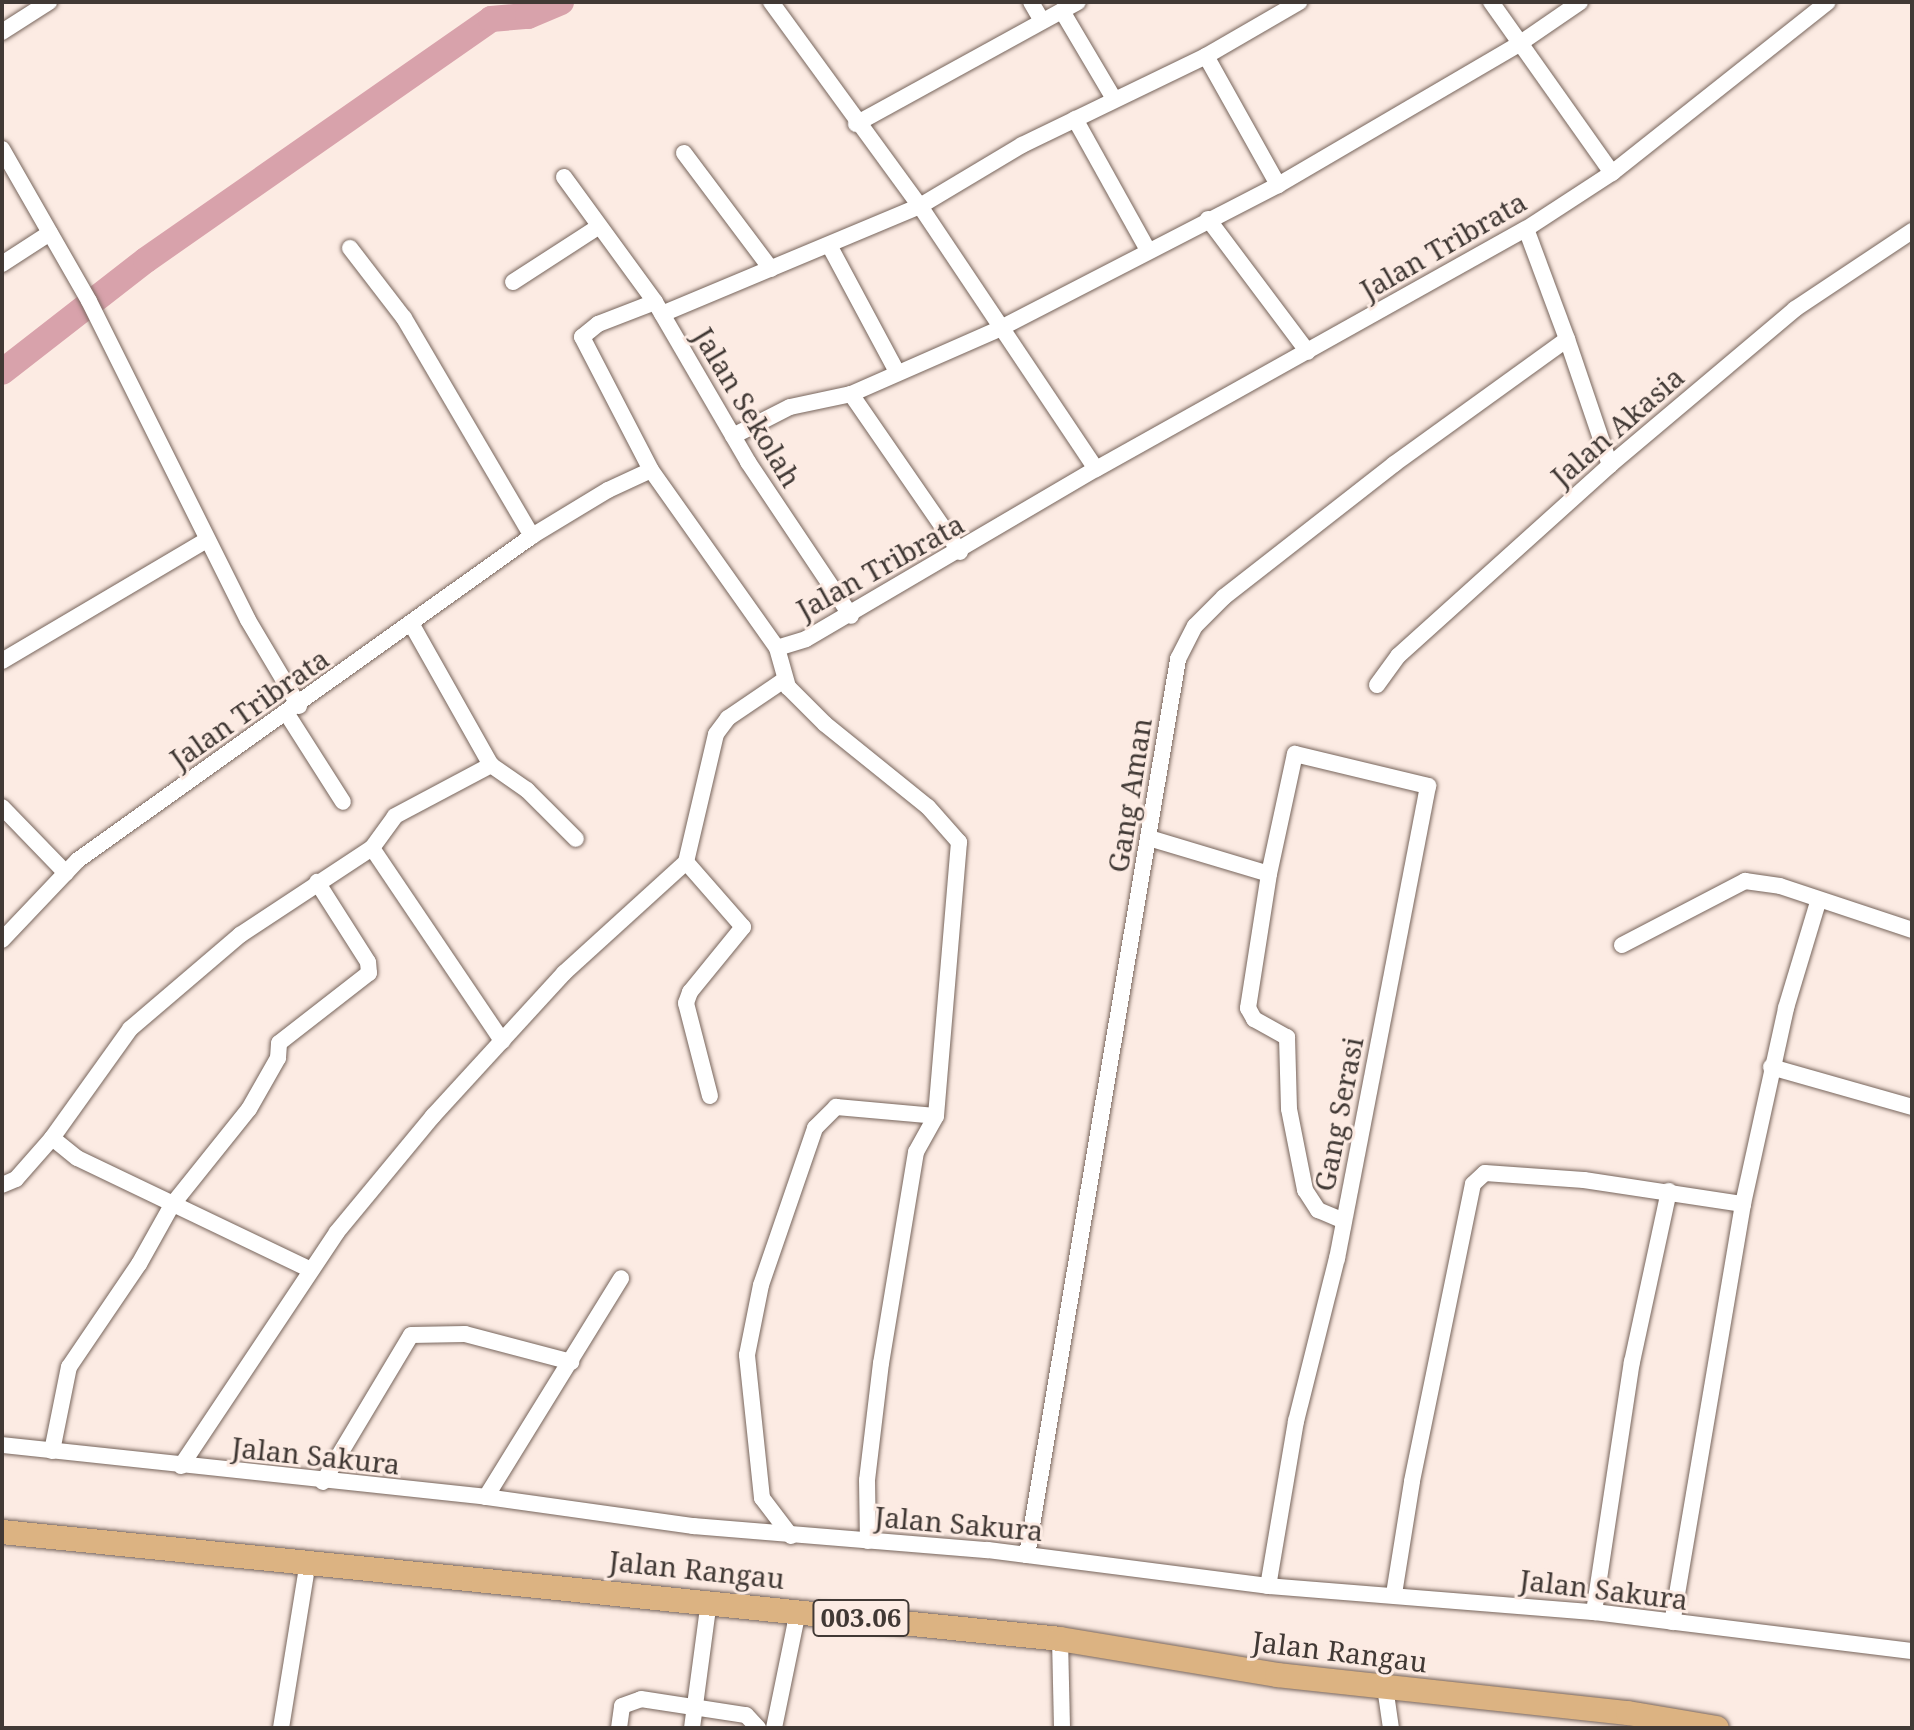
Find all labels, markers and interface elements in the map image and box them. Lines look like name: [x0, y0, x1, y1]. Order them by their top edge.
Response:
street label: Jalan Tribrata: [1354, 184, 1532, 306]
street label: Jalan Sekolah: [687, 321, 809, 493]
street label: Jalan Akasia: [1544, 359, 1690, 493]
street label: Jalan Tribrata: [790, 506, 970, 626]
street label: Jalan Tribrata: [163, 641, 335, 775]
street label: Gang Aman: [1100, 715, 1158, 875]
street label: Gang Serasi: [1307, 1034, 1369, 1194]
street label: Jalan Sakura: [230, 1429, 402, 1481]
street label: Jalan Sakura: [873, 1499, 1045, 1547]
street label: Jalan Rangau: [608, 1543, 786, 1595]
street label: Jalan Sakura: [1518, 1562, 1690, 1616]
road number: 003.06: [811, 1596, 911, 1640]
street label: Jalan Rangau: [1250, 1624, 1430, 1678]

